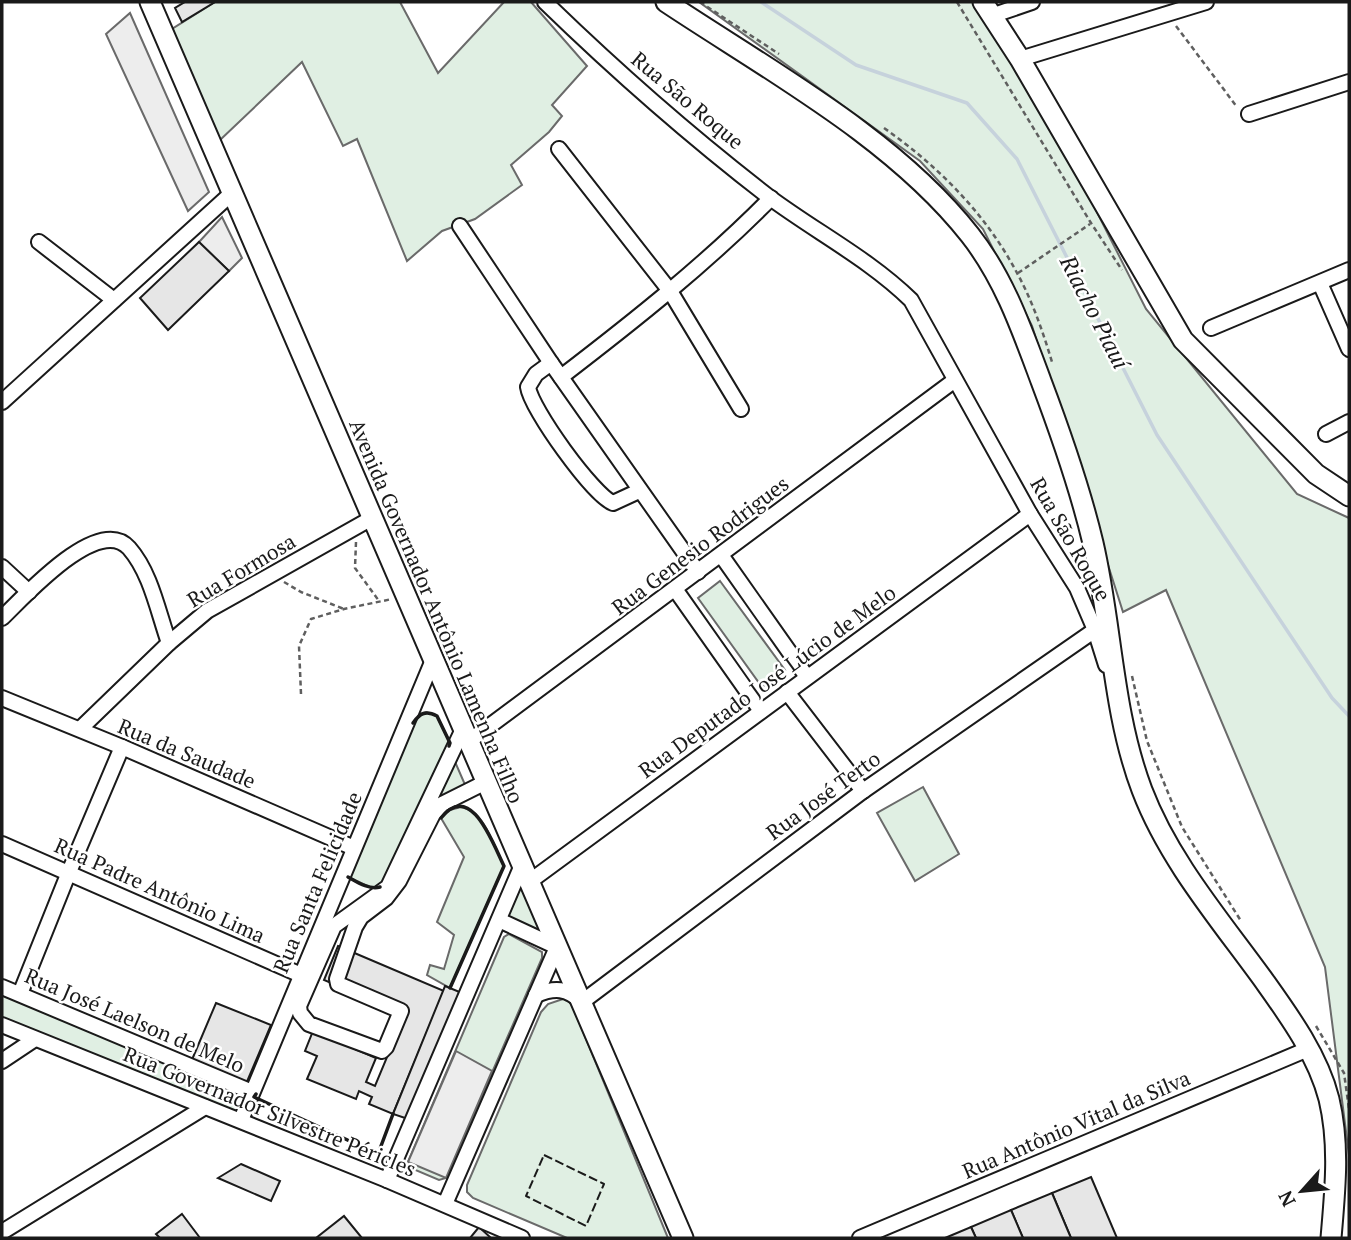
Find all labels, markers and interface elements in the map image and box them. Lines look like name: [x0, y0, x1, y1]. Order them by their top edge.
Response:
street label: Rua São Roque: [626, 45, 750, 155]
water label: Riacho Piauí: [1053, 249, 1138, 376]
street label: Avenida Governador Antônio Lamenha Filho: [343, 415, 531, 807]
street label: Rua Genesio Rodrigues: [606, 469, 794, 621]
street label: Rua São Roque: [1024, 472, 1118, 606]
street label: Rua Formosa: [182, 526, 301, 613]
street label: Rua Deputado José Lúcio de Melo: [633, 578, 901, 784]
street label: Rua da Saudade: [114, 711, 260, 795]
street label: Rua José Terto: [760, 744, 886, 846]
street label: Rua Santa Felicidade: [266, 787, 368, 977]
street label: Rua Padre Antônio Lima: [50, 831, 270, 949]
street label: Rua José Laelson de Melo: [21, 961, 249, 1079]
street label: Rua Governador Silvestre Péricles: [120, 1039, 420, 1183]
street label: Rua Antônio Vital da Silva: [958, 1063, 1195, 1185]
north arrow: [1267, 1156, 1337, 1226]
text: N: [1272, 1186, 1301, 1211]

